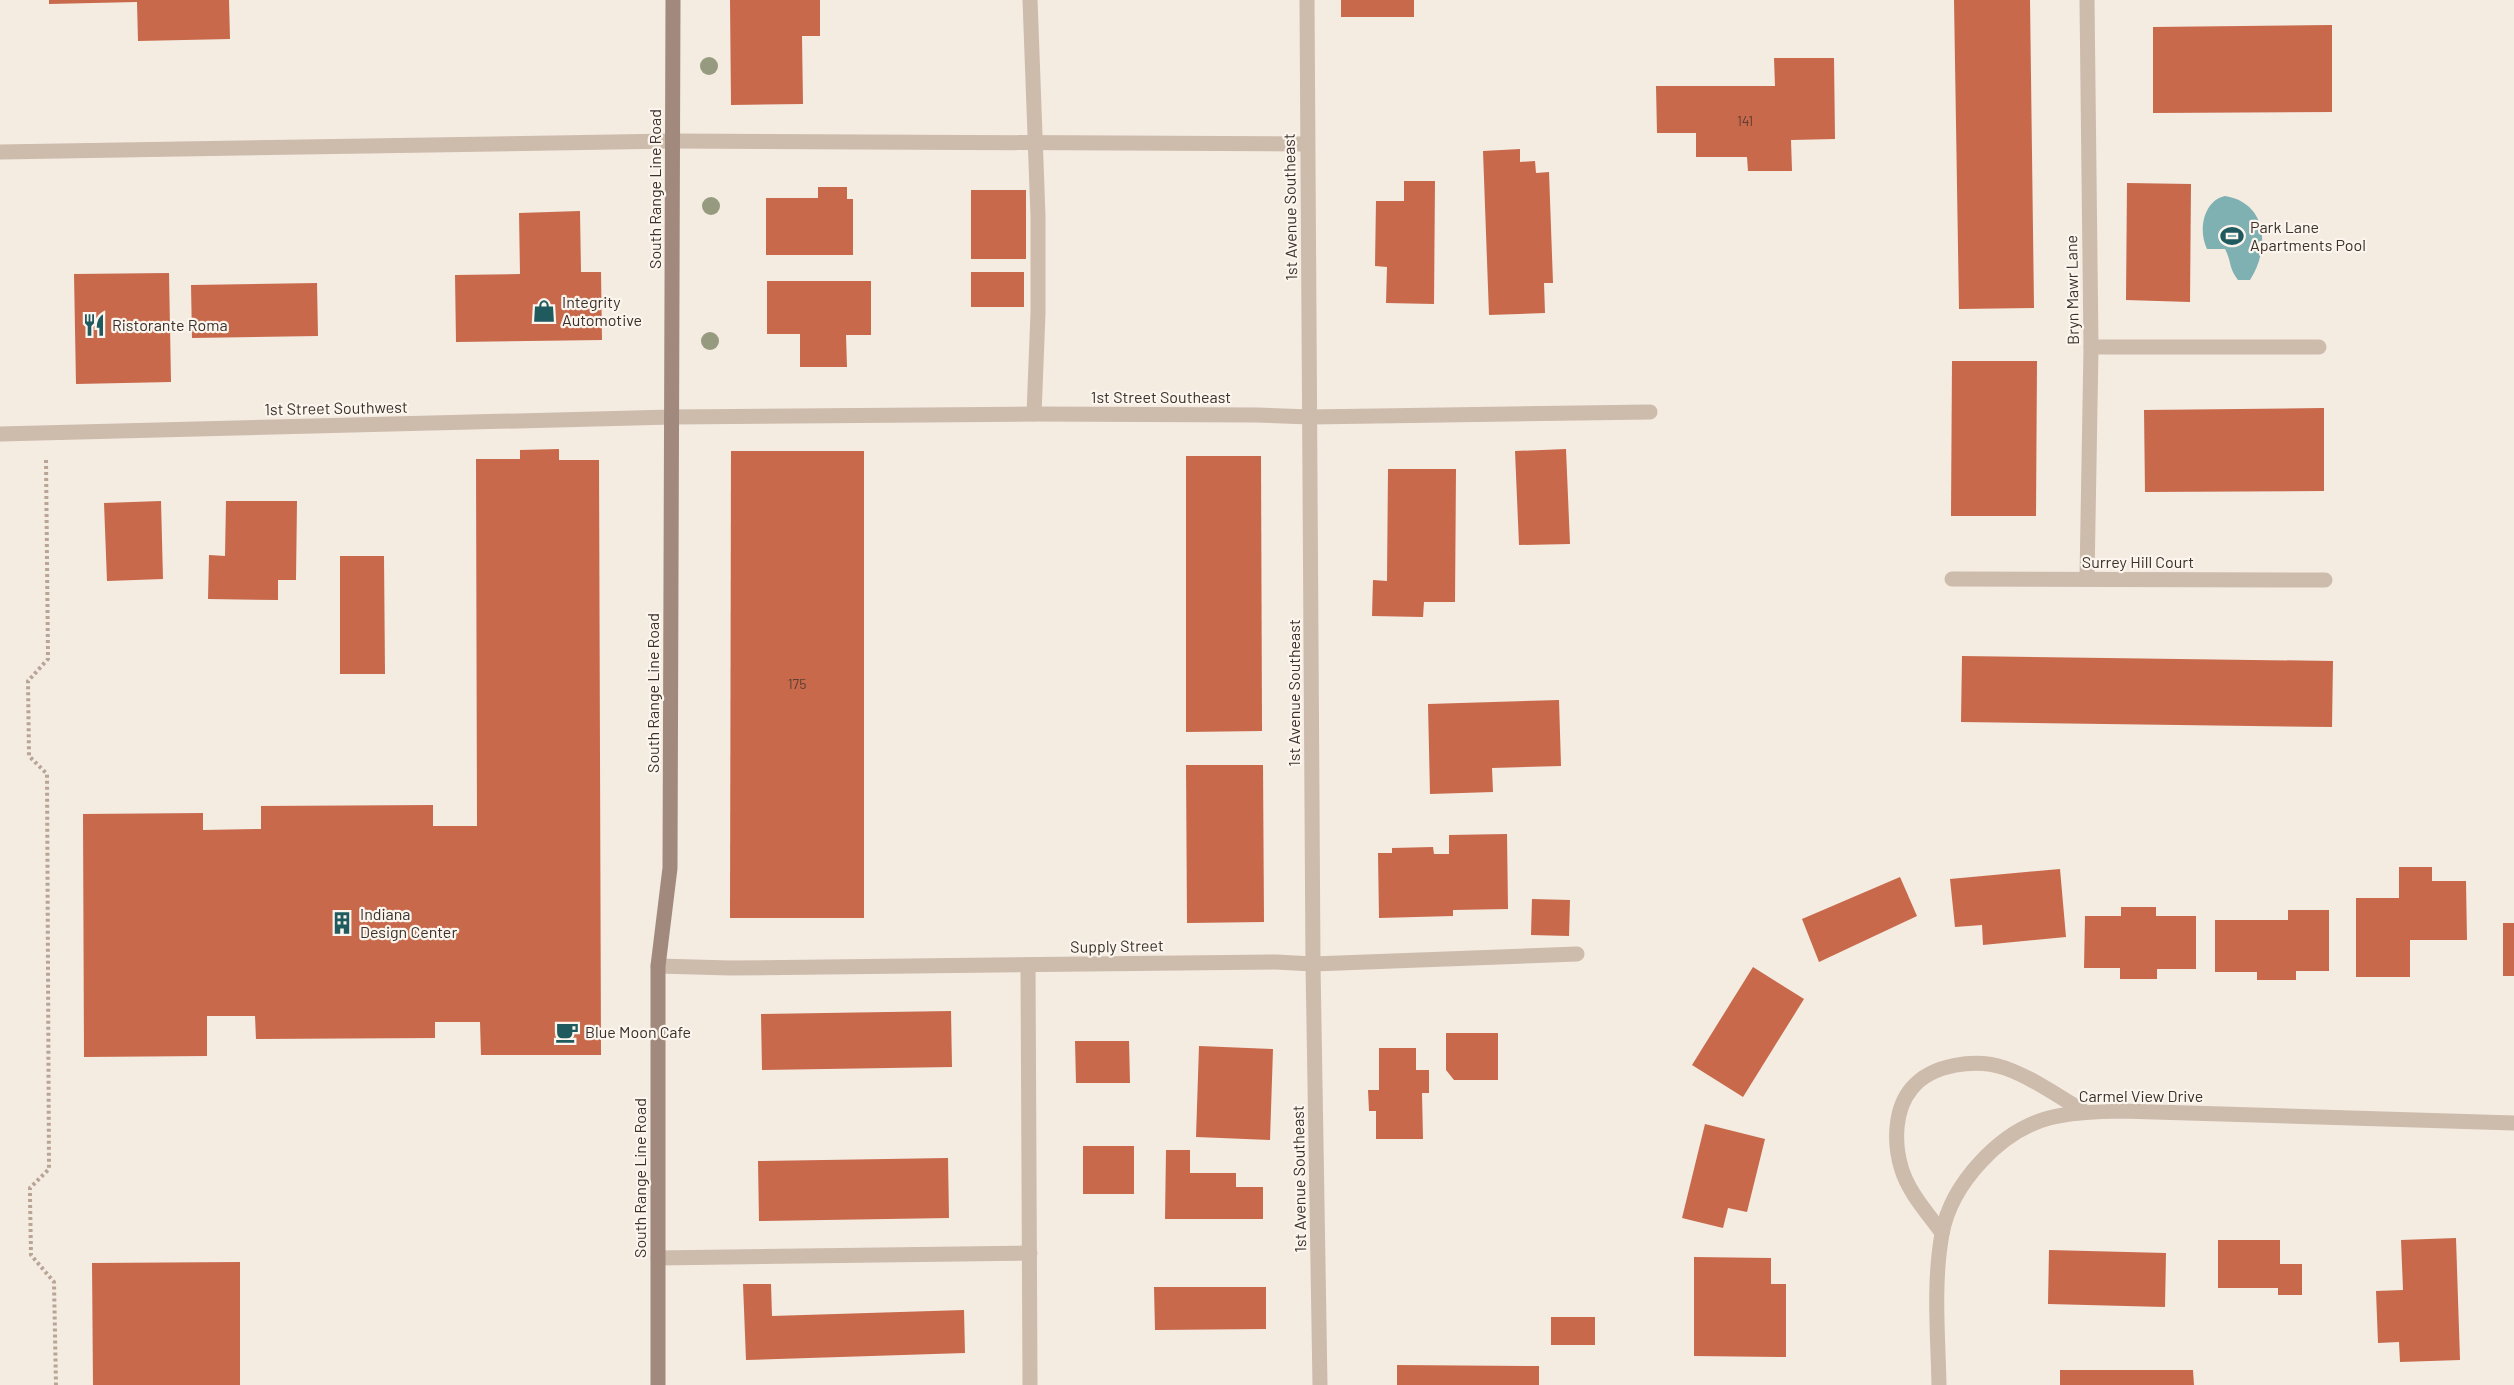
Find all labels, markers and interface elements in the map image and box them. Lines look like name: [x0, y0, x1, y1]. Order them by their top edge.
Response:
street label: South Range Line Road: [645, 109, 664, 269]
house number: 141: [1737, 112, 1753, 129]
street label: 1st Avenue Southeast: [1279, 133, 1300, 281]
place label: Park Lane Apartments Pool: [2250, 217, 2366, 254]
sports icon: Park Lane Apartments Pool: [2219, 223, 2245, 249]
street label: Bryn Mawr Lane: [2061, 235, 2082, 345]
place label: Integrity Automotive: [562, 292, 642, 329]
shop icon: Integrity Automotive: [531, 298, 557, 324]
restaurant icon: Ristorante Roma: [81, 312, 107, 338]
place label: Ristorante Roma: [112, 315, 228, 334]
street label: 1st Street Southeast: [1091, 387, 1231, 406]
street label: 1st Street Southwest: [264, 397, 408, 418]
street label: Surrey Hill Court: [2082, 552, 2194, 571]
street label: South Range Line Road: [643, 613, 662, 773]
street label: 1st Avenue Southeast: [1284, 619, 1303, 767]
house number: 175: [788, 675, 806, 692]
place label: Indiana Design Center: [360, 904, 457, 941]
building icon: Indiana Design Center: [329, 910, 355, 936]
street label: Supply Street: [1070, 935, 1164, 956]
cafe icon: Blue Moon Cafe: [554, 1019, 580, 1045]
place label: Blue Moon Cafe: [585, 1022, 691, 1041]
street label: Carmel View Drive: [2079, 1086, 2203, 1105]
street label: South Range Line Road: [630, 1098, 649, 1258]
street label: 1st Avenue Southeast: [1288, 1105, 1309, 1253]

